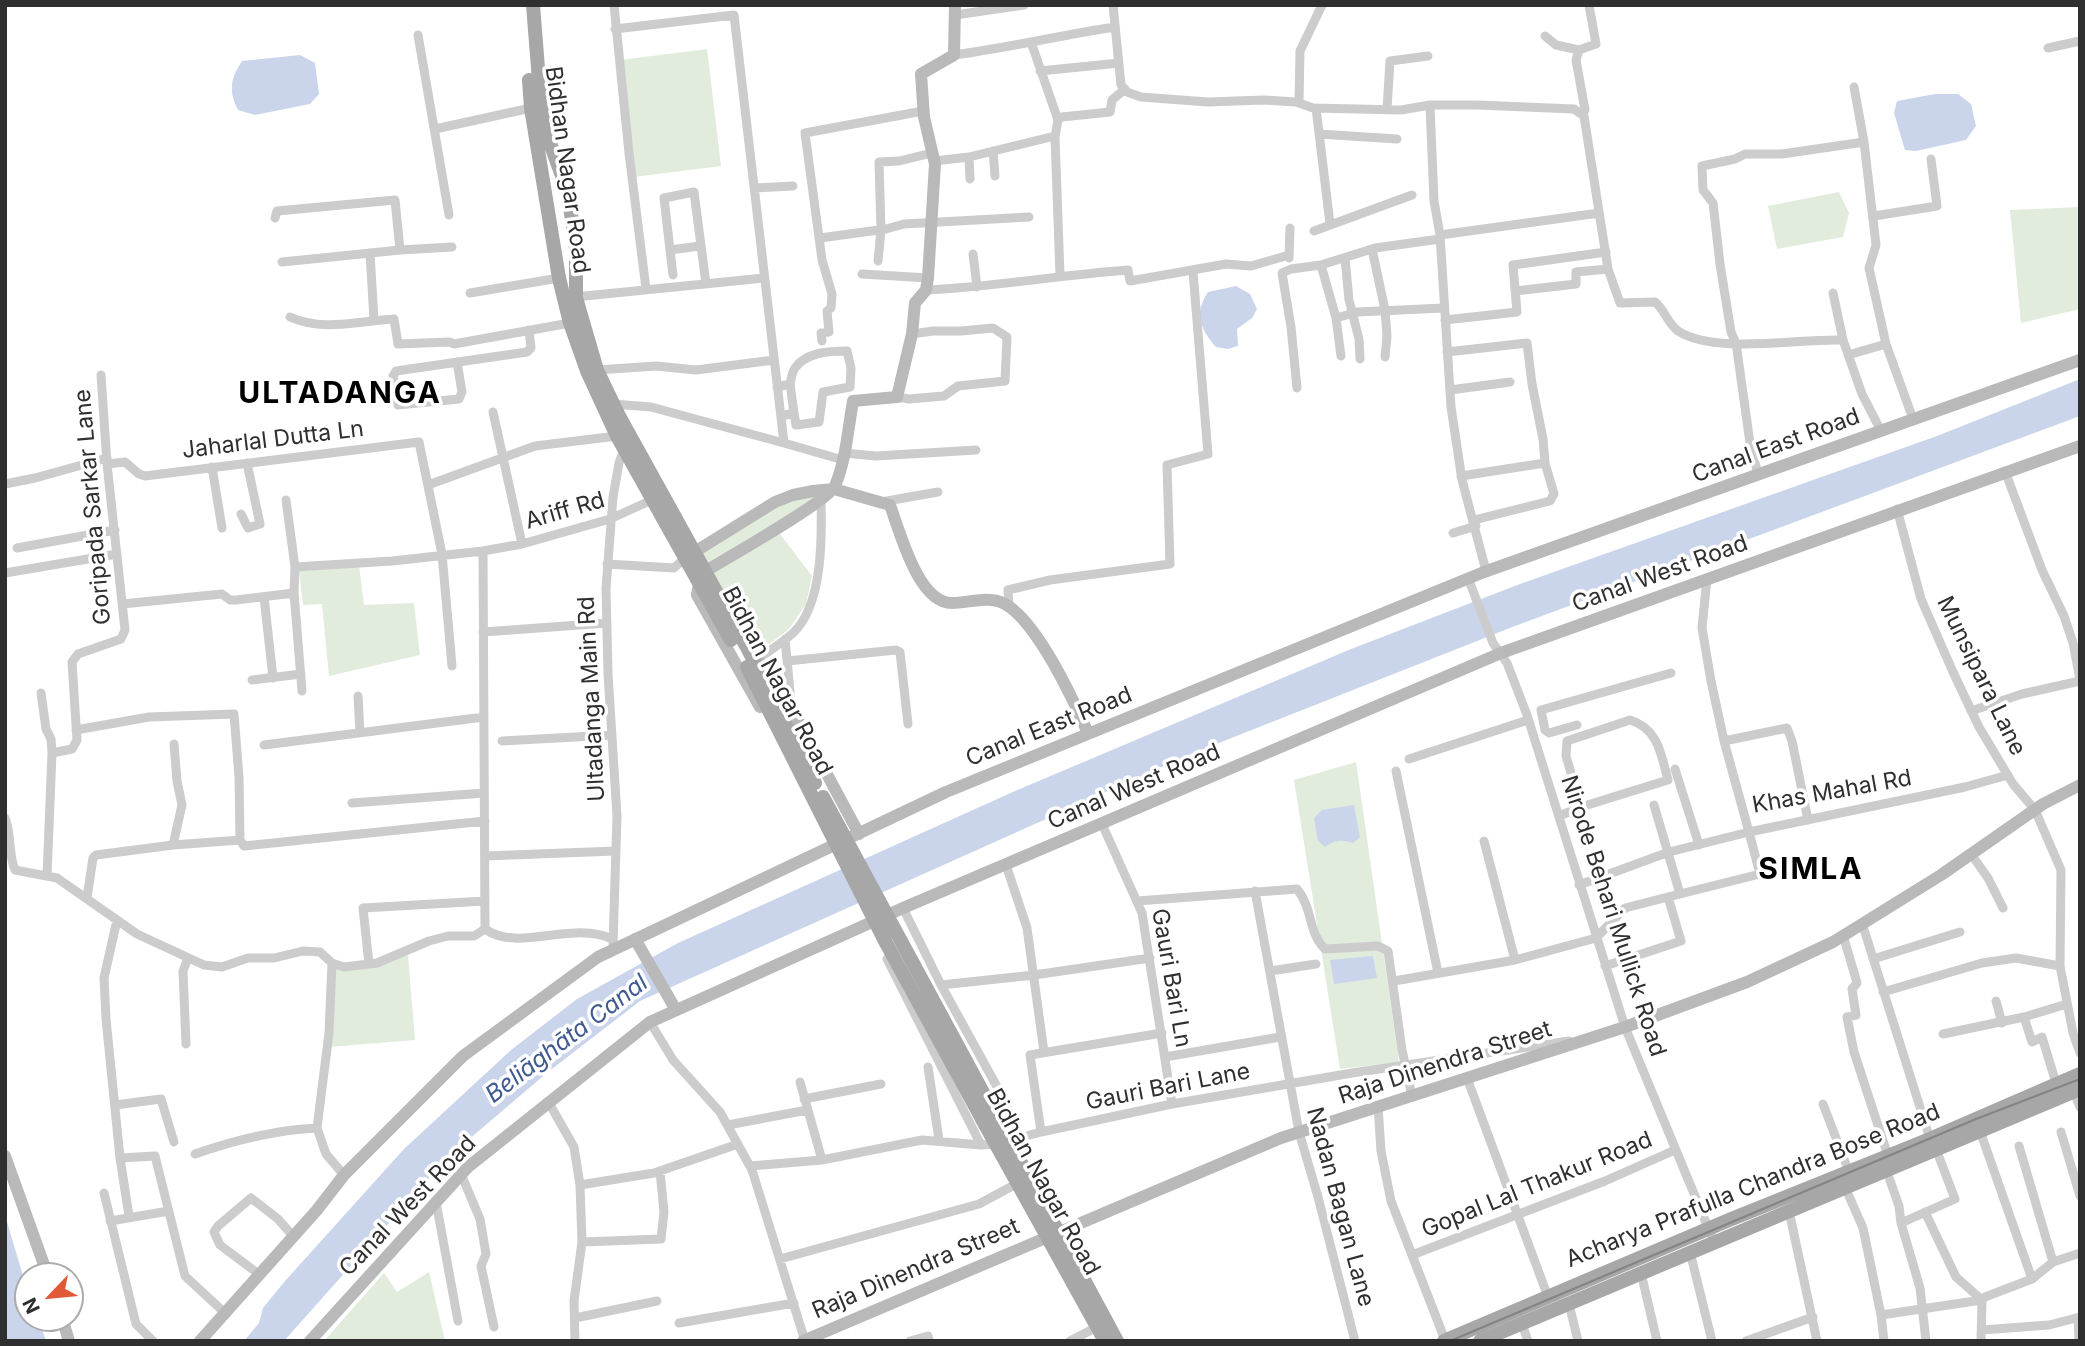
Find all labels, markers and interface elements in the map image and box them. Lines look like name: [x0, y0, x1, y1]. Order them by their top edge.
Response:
street label: Bidhan Nagar Road: [539, 65, 595, 275]
district label: ULTADANGA: [239, 376, 441, 412]
street label: Goripada Sarkar Lane: [69, 388, 117, 626]
street label: Canal East Road: [1688, 403, 1864, 489]
street label: Jaharlal Dutta Ln: [181, 415, 365, 465]
street label: Ariff Rd: [522, 486, 608, 536]
street label: Canal West Road: [1568, 529, 1752, 619]
street label: Bidhan Nagar Road: [716, 582, 838, 780]
street label: Munsipara Lane: [1930, 592, 2032, 760]
street label: Ultadanga Main Rd: [573, 596, 611, 802]
street label: Canal East Road: [962, 681, 1136, 773]
street label: Canal West Road: [1044, 738, 1224, 836]
street label: Khas Mahal Rd: [1750, 764, 1914, 820]
street label: Nirode Behari Mullick Road: [1554, 772, 1672, 1060]
district label: SIMLA: [1759, 852, 1863, 888]
street label: Gauri Bari Ln: [1145, 906, 1197, 1050]
water label: Beliāghāta Canal: [480, 969, 654, 1109]
street label: Raja Dinendra Street: [1335, 1016, 1555, 1110]
street label: Gauri Bari Lane: [1084, 1058, 1252, 1116]
street label: Bidhan Nagar Road: [980, 1084, 1106, 1280]
street label: Acharya Prafulla Chandra Bose Road: [1562, 1098, 1944, 1274]
street label: Nadan Bagan Lane: [1300, 1104, 1380, 1310]
street label: Gopal Lal Thakur Road: [1418, 1126, 1656, 1244]
street label: Canal West Road: [334, 1130, 482, 1282]
street label: Raja Dinendra Street: [808, 1213, 1024, 1325]
north arrow: [14, 1262, 84, 1332]
text: N: [18, 1294, 45, 1317]

